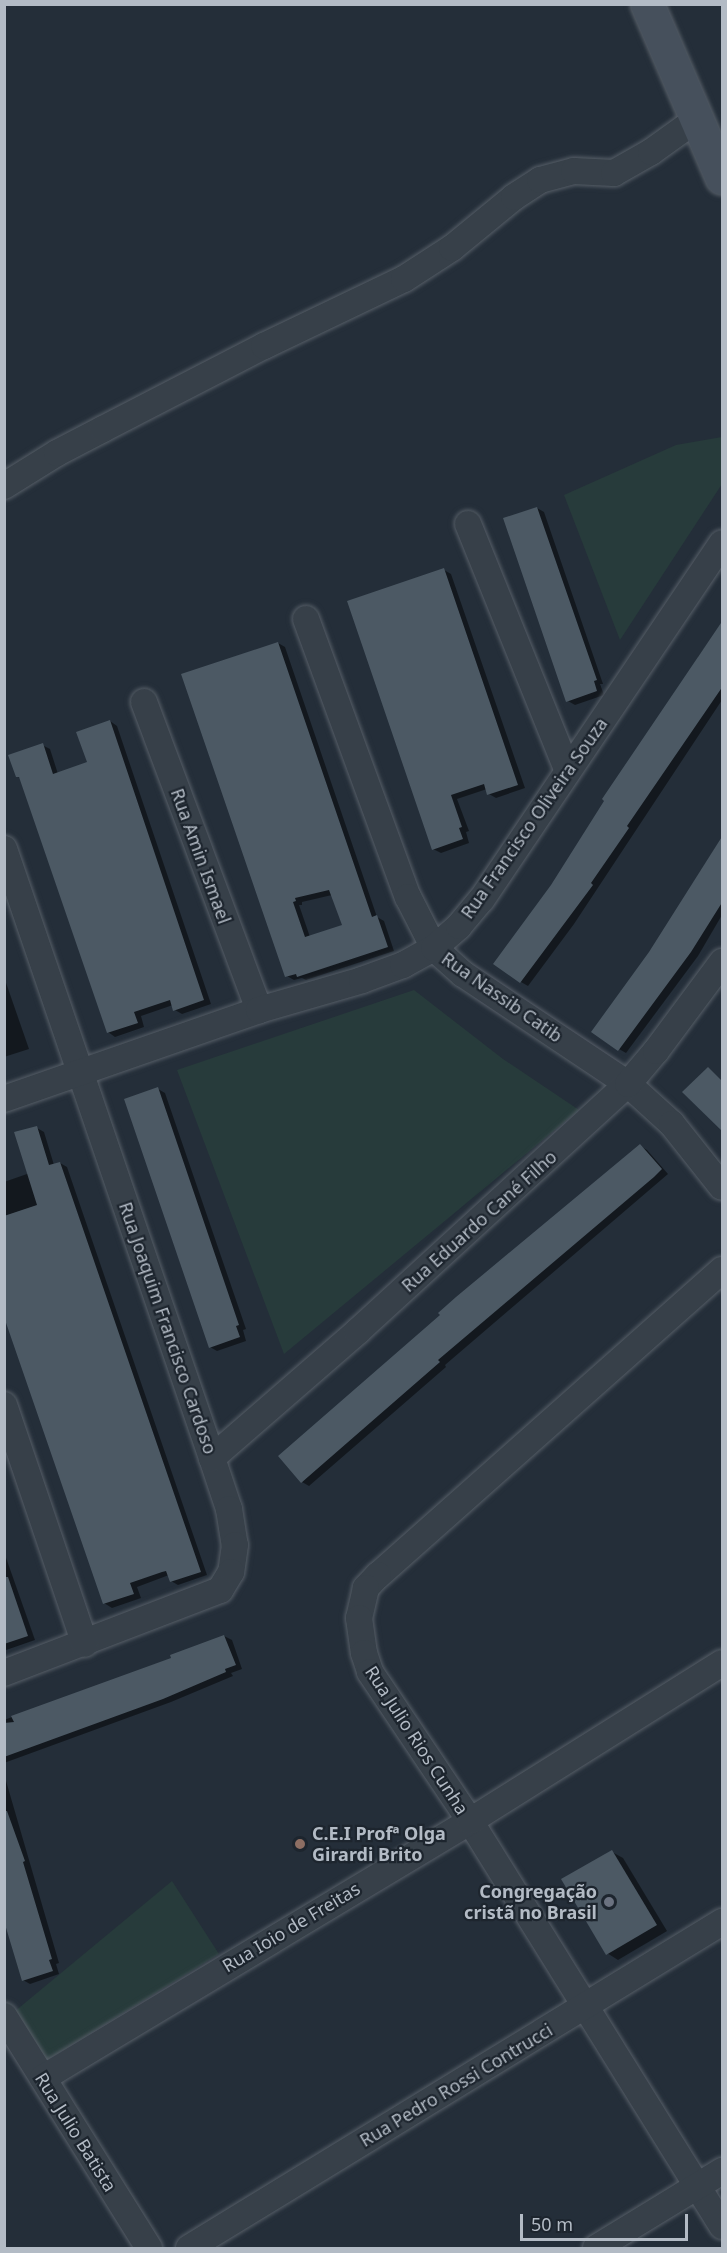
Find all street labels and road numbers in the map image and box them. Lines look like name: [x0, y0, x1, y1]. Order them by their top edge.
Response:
street label: Rua Francisco Oliveira Souza: [456, 713, 612, 923]
street label: Rua Amin Ismael: [167, 785, 235, 927]
street label: Rua Nassib Catib: [438, 947, 566, 1047]
street label: Rua Eduardo Cané Filho: [397, 1146, 561, 1296]
street label: Rua Joaquim Francisco Cardoso: [115, 1199, 221, 1457]
street label: Rua Julio Rios Cunha: [361, 1662, 473, 1818]
street label: Rua Ioio de Freitas: [218, 1877, 364, 1977]
street label: Rua Pedro Rossi Contrucci: [356, 2019, 556, 2151]
street label: Rua Julio Batista: [31, 2069, 121, 2195]

